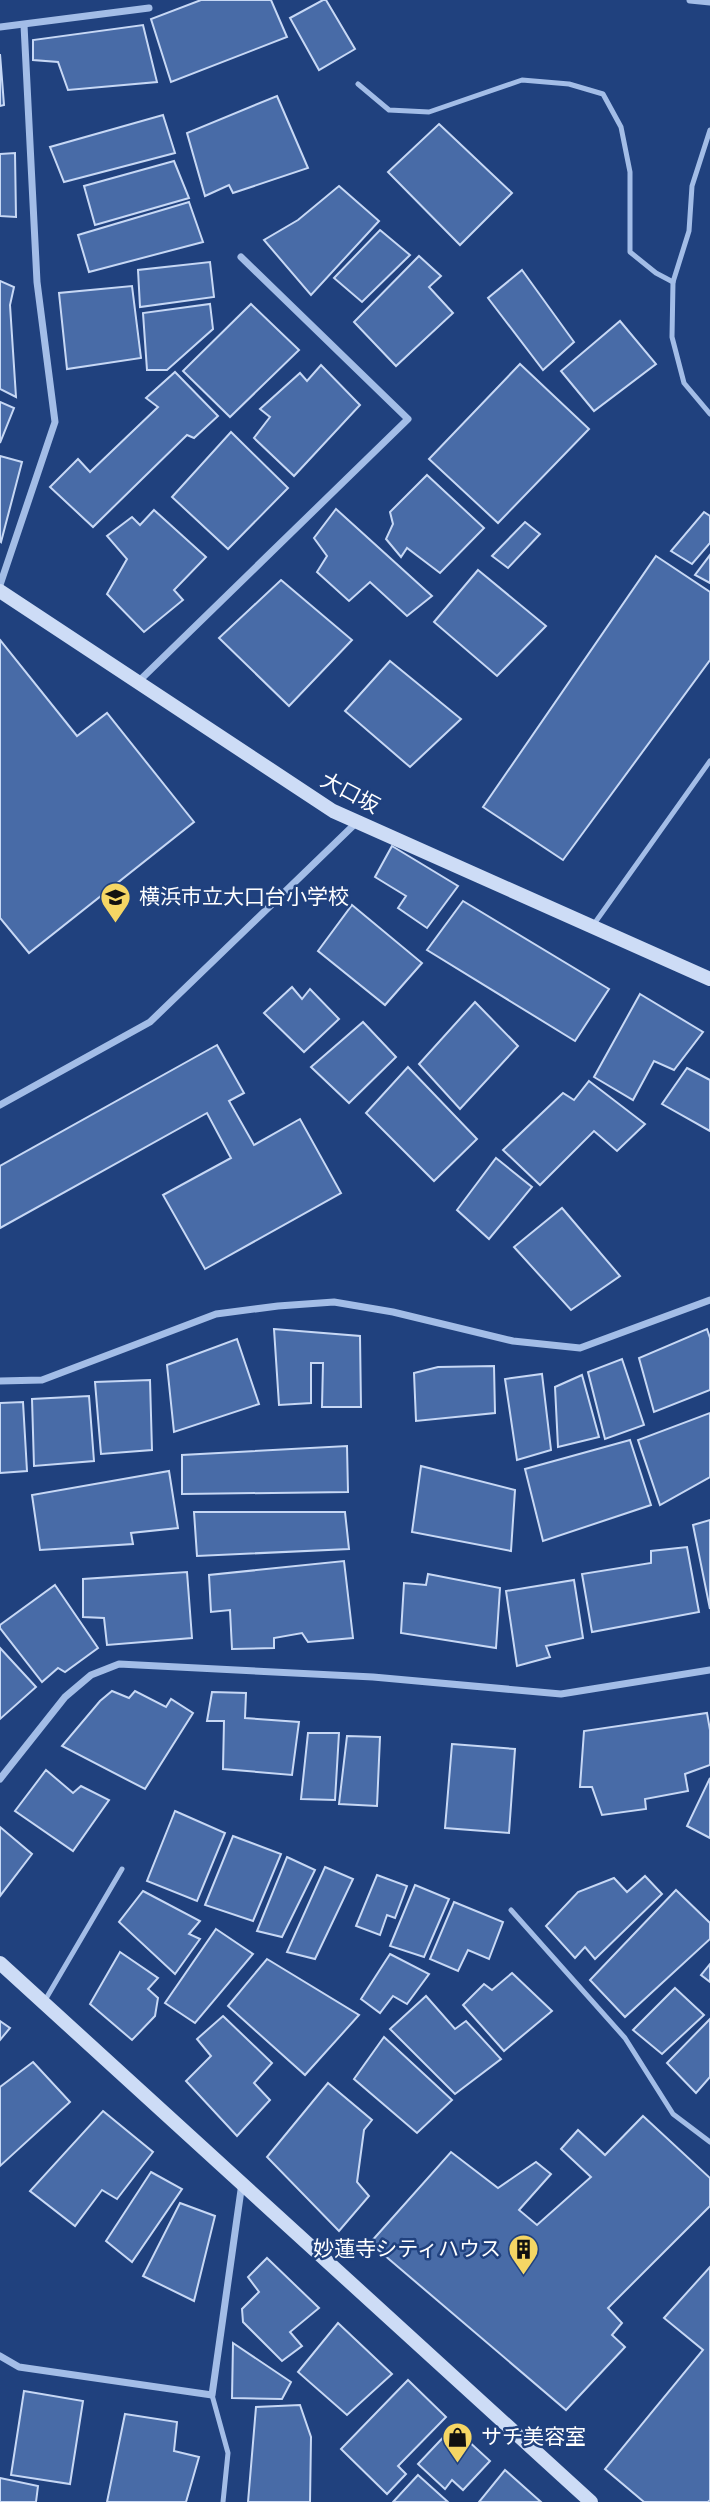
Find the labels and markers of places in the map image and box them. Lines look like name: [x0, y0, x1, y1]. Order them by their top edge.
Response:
school or university icon: 横浜市立大口台小学校: [99, 880, 133, 924]
place label: 横浜市立大口台小学校: [139, 884, 349, 910]
building icon: 妙蓮寺シティハウス: [507, 2232, 541, 2276]
place label: 妙蓮寺シティハウス: [313, 2236, 501, 2262]
shop icon: サチ美容室: [441, 2420, 475, 2464]
place label: サチ美容室: [481, 2424, 586, 2450]

